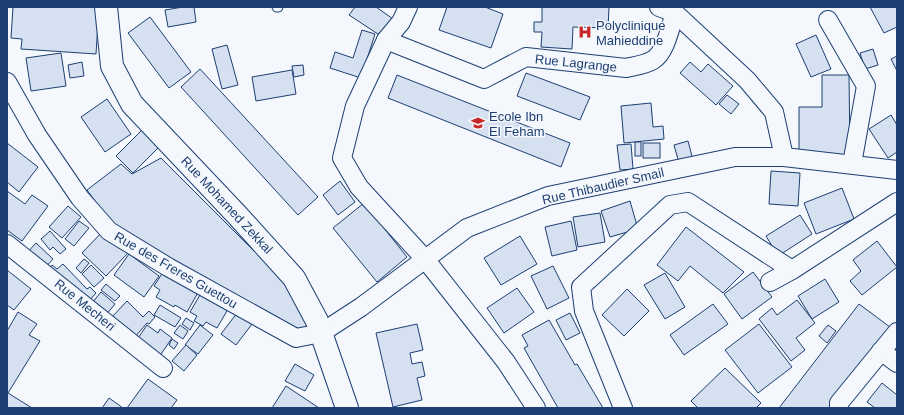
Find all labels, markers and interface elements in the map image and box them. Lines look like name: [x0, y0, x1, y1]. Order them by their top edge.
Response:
place label: Polyclinique Mahieddine: [596, 18, 665, 48]
hospital icon: Polyclinique Mahieddine: [577, 24, 593, 40]
street label: Rue Lagrange: [534, 51, 618, 75]
place label: Ecole Ibn El Feham: [489, 109, 545, 139]
school or university icon: Ecole Ibn El Feham: [470, 115, 486, 131]
street label: Rue Mohamed Zekkal: [178, 153, 276, 257]
street label: Rue Thibaudier Smail: [541, 165, 666, 207]
street label: Rue des Freres Guettou: [112, 229, 240, 311]
street label: Rue Mecheri: [52, 276, 118, 334]

